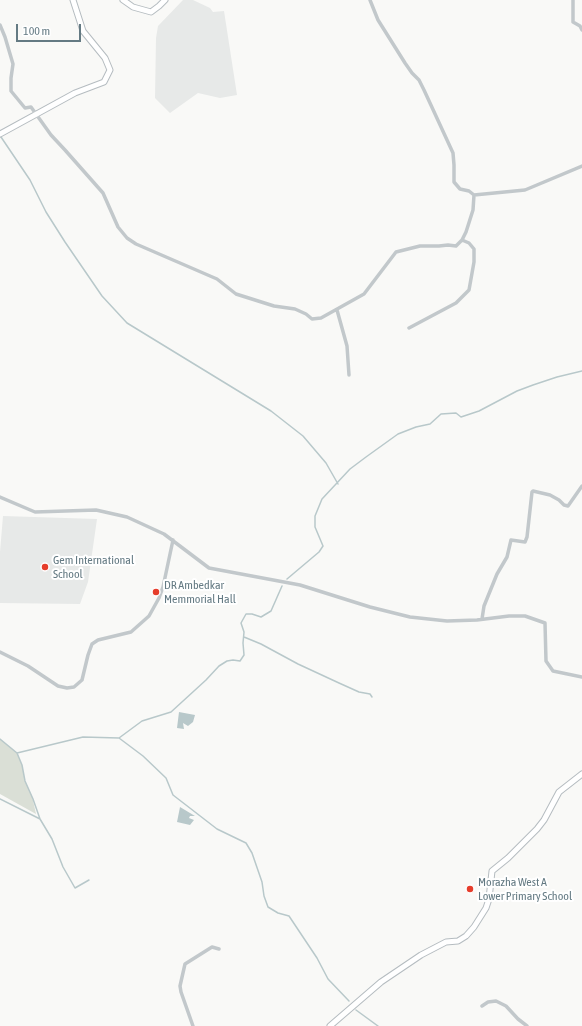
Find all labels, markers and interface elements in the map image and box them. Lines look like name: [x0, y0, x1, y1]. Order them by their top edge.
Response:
scale bar: [18, 16, 83, 42]
text: 100 m: [23, 24, 50, 38]
place label: Gem International School: [53, 553, 134, 581]
marker: Gem International School: [40, 562, 50, 572]
place label: DR Ambedkar Memmorial Hall: [164, 578, 236, 606]
marker: DR Ambedkar Memmorial Hall: [151, 587, 161, 597]
place label: Morazha West A Lower Primary School: [478, 875, 572, 903]
marker: Morazha West A Lower Primary School: [465, 884, 475, 894]

